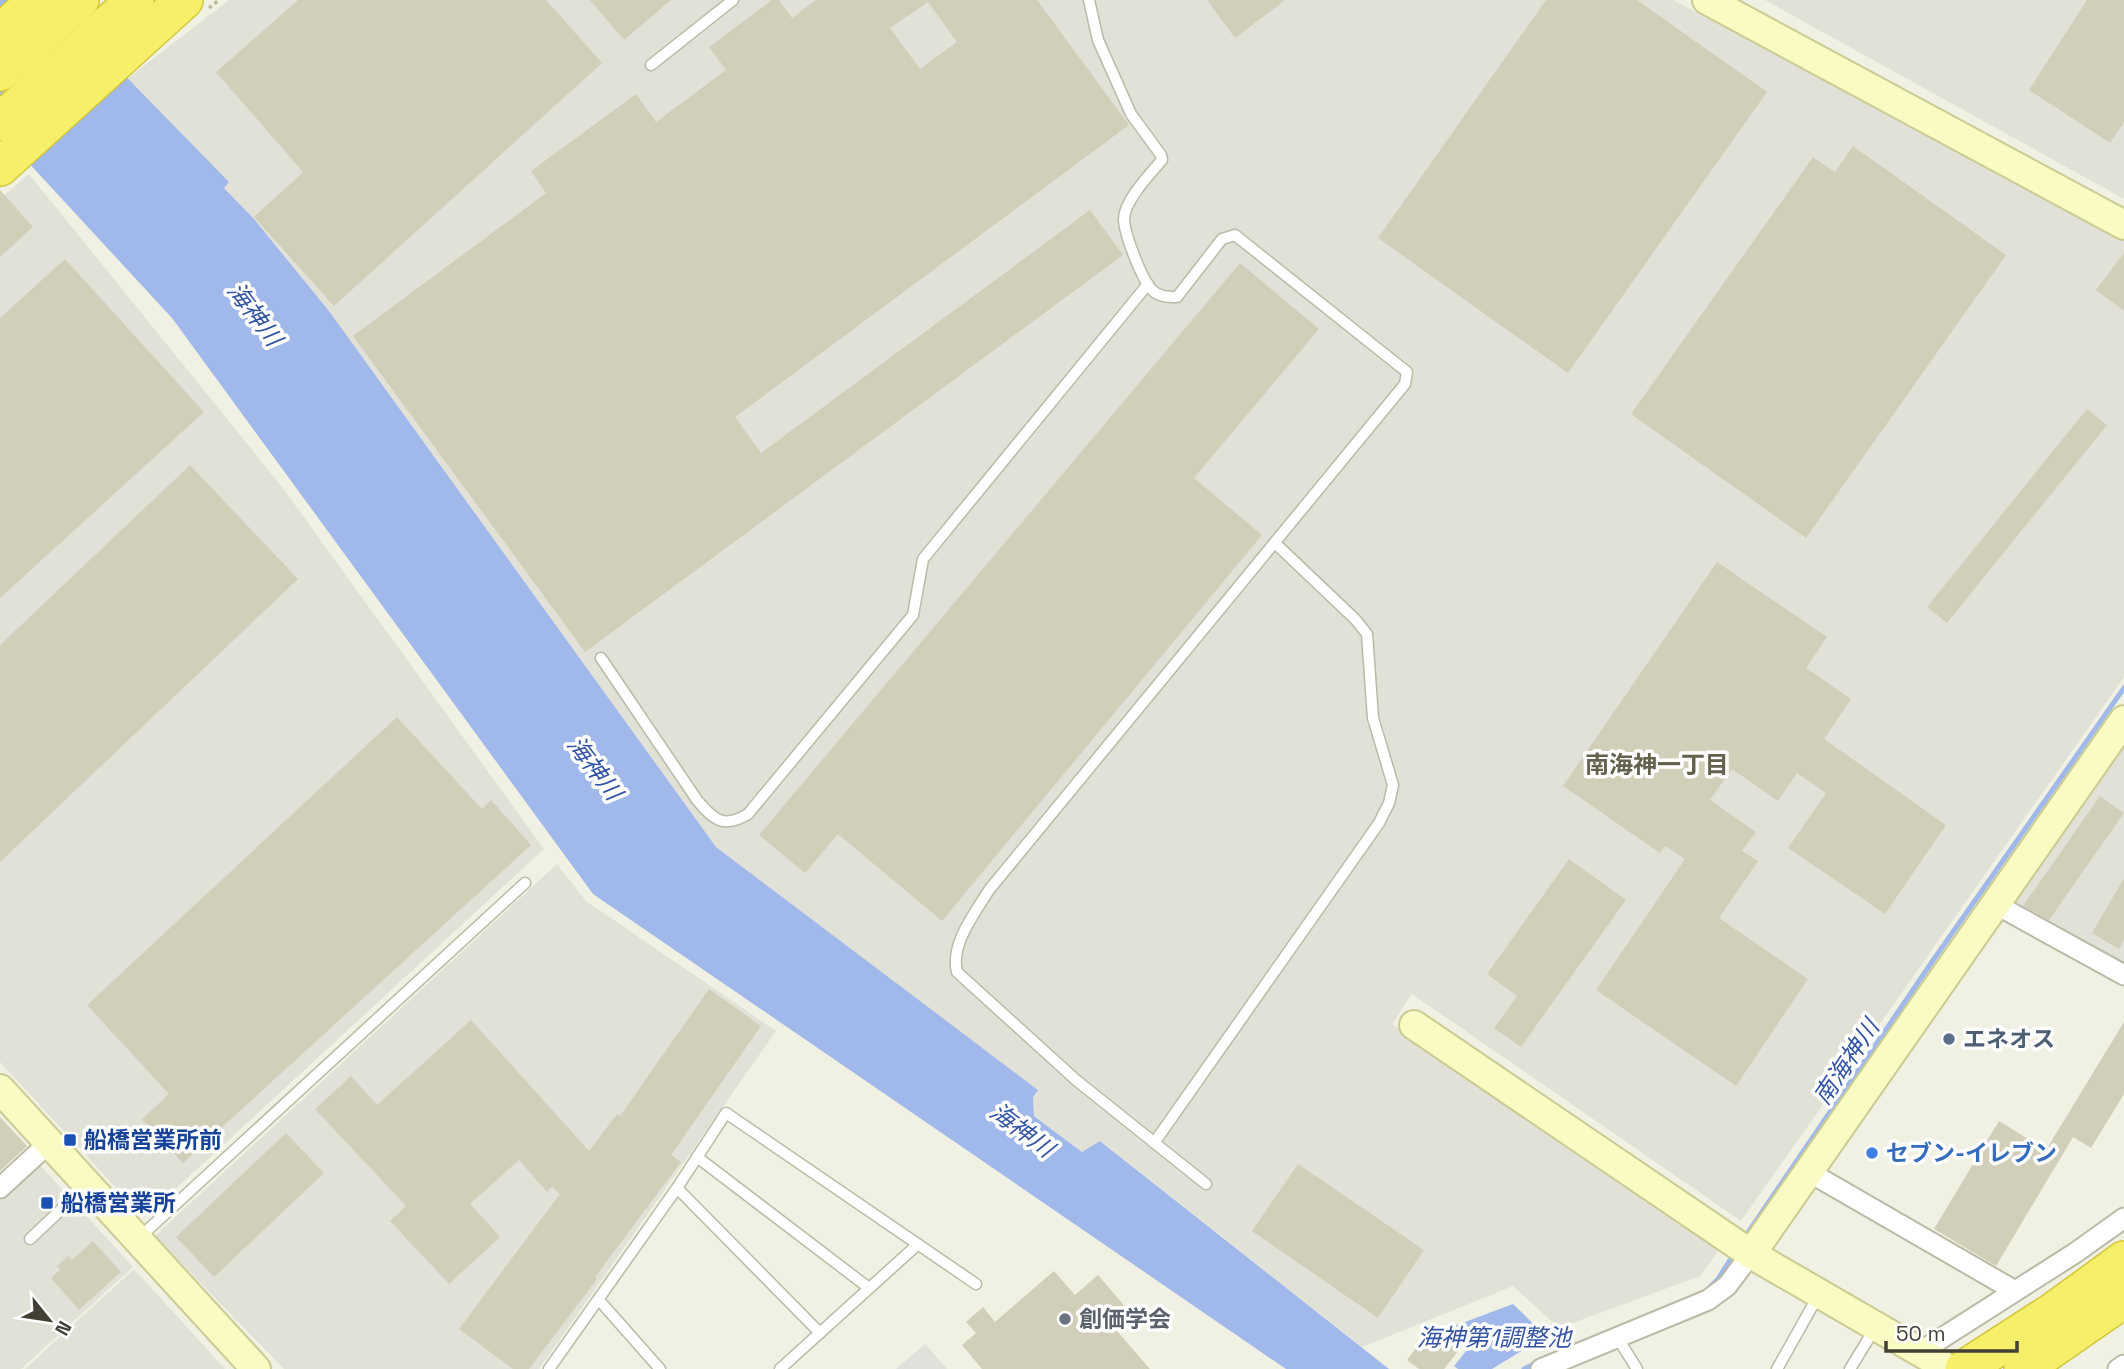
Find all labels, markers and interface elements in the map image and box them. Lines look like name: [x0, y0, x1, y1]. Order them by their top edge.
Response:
water label: 海神川: [221, 276, 291, 354]
water label: 海神川: [561, 730, 631, 808]
district label: 南海神一丁目: [1585, 749, 1729, 780]
water label: 南海神川: [1806, 1011, 1887, 1110]
place label: エネオス: [1963, 1024, 2055, 1054]
marker: エネオス: [1941, 1031, 1957, 1047]
water label: 海神川: [984, 1096, 1062, 1166]
place label: 船橋営業所前: [84, 1125, 222, 1155]
marker: 船橋営業所前: [62, 1132, 78, 1148]
place label: セブン-イレブン: [1886, 1138, 2057, 1168]
marker: セブン-イレブン: [1864, 1145, 1880, 1161]
place label: 船橋営業所: [61, 1188, 176, 1218]
marker: 船橋営業所: [39, 1195, 55, 1211]
north arrow: [14, 1285, 84, 1355]
place label: 創価学会: [1079, 1304, 1171, 1334]
scale bar: [1886, 1310, 2017, 1354]
marker: 創価学会: [1057, 1311, 1073, 1327]
text: N: [49, 1316, 77, 1340]
text: 50 m: [1896, 1320, 1946, 1347]
water label: 海神第1調整池: [1417, 1322, 1573, 1353]

